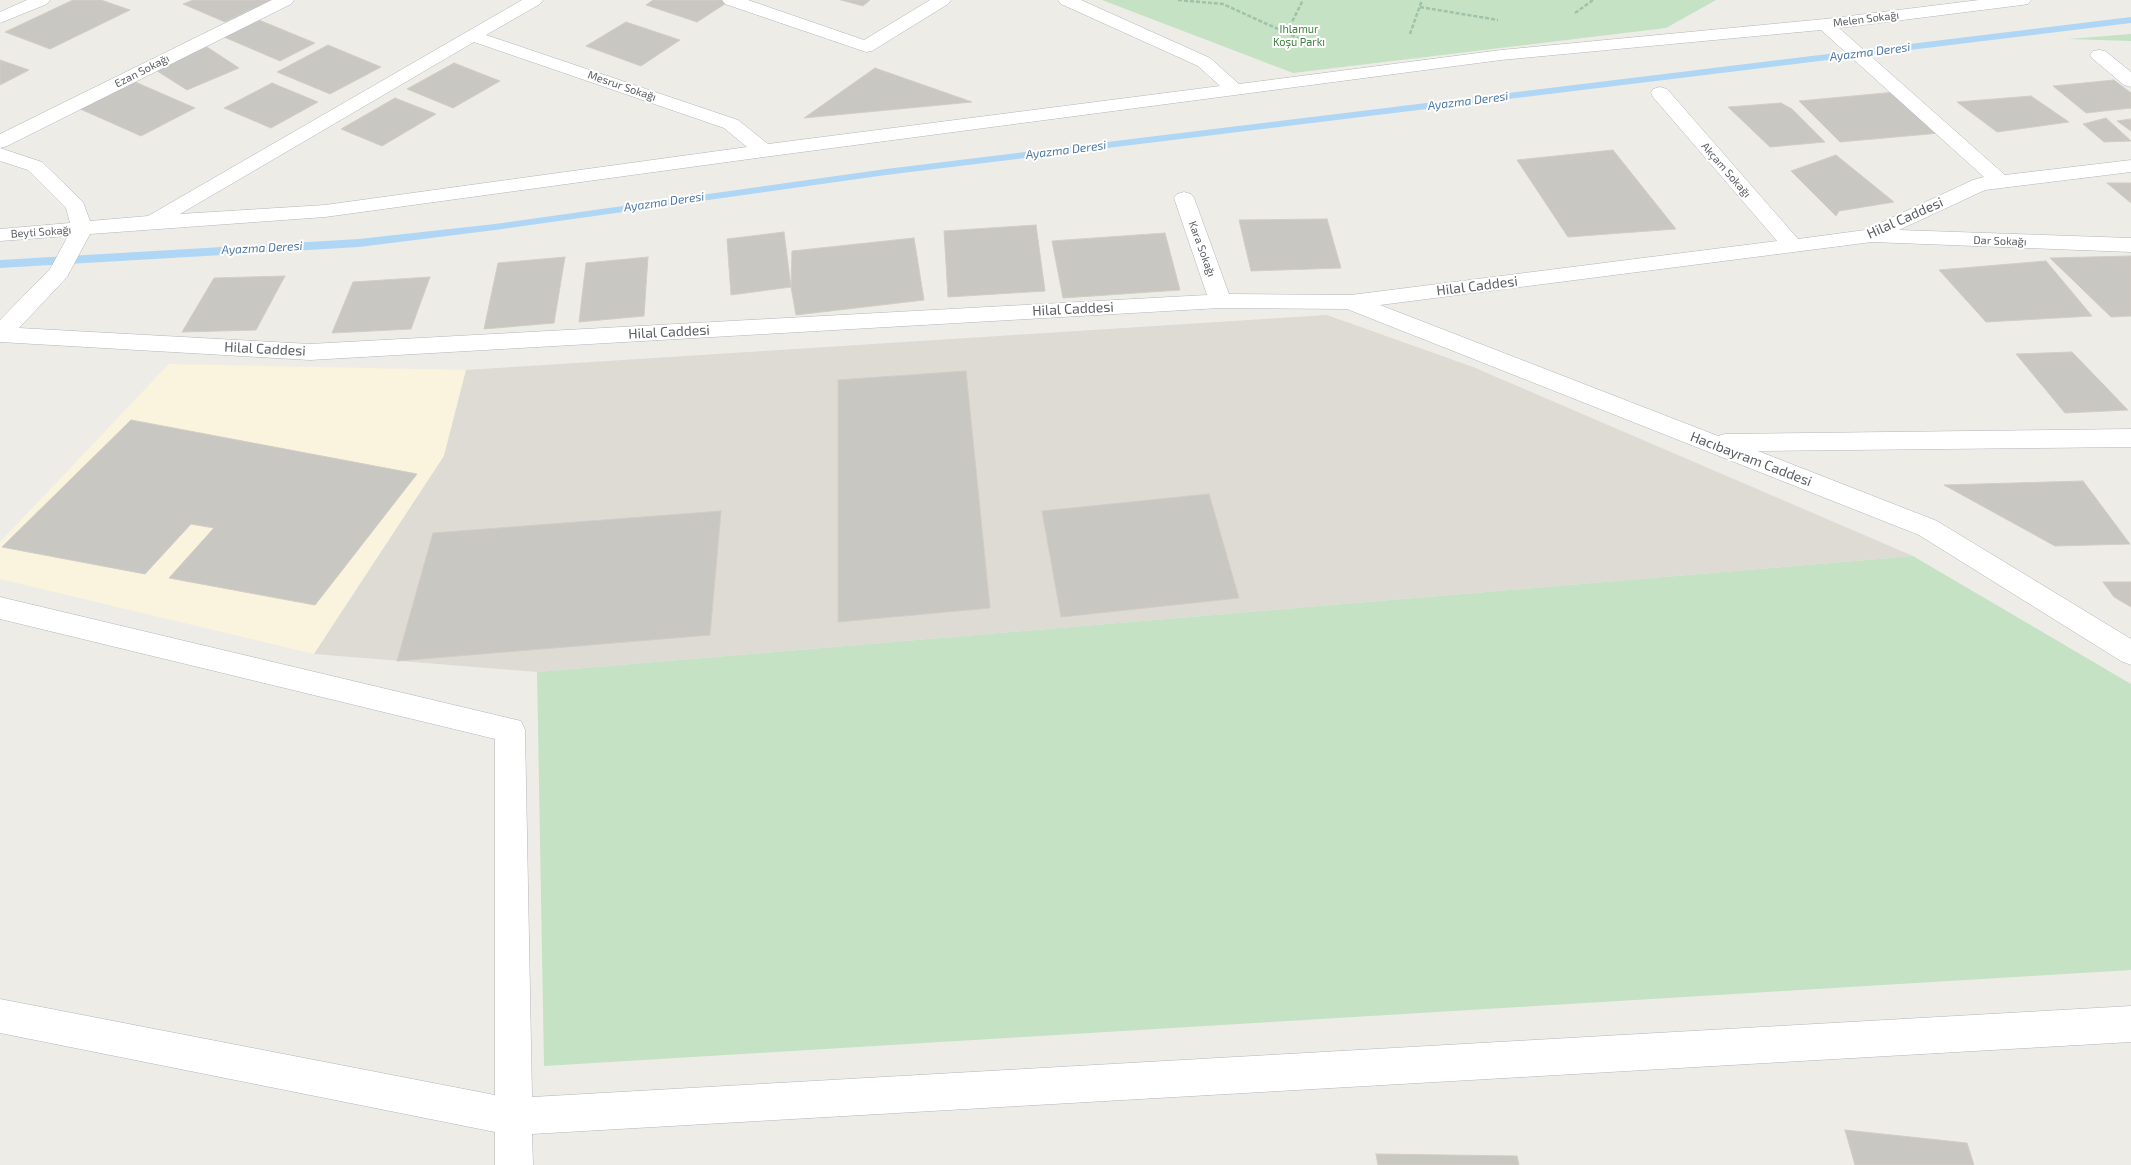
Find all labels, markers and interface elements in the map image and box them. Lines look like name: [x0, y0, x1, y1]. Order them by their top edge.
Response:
street label: Melen Sokağı: [1832, 8, 1900, 30]
park label: Ihlamur Koşu Parkı: [1273, 22, 1325, 48]
water label: Ayazma Deresi: [1829, 40, 1911, 64]
street label: Ezan Sokağı: [112, 52, 172, 90]
street label: Mesrur Sokağı: [586, 68, 658, 104]
water label: Ayazma Deresi: [1427, 89, 1509, 113]
water label: Ayazma Deresi: [1025, 138, 1107, 162]
street label: Akçam Sokağı: [1698, 140, 1754, 200]
water label: Ayazma Deresi: [623, 189, 705, 215]
street label: Hilal Caddesi: [1864, 194, 1946, 242]
street label: Kara Sokağı: [1186, 219, 1218, 279]
street label: Beyti Sokağı: [10, 223, 72, 241]
street label: Dar Sokağı: [1973, 233, 2027, 249]
water label: Ayazma Deresi: [221, 239, 303, 257]
street label: Hilal Caddesi: [1435, 273, 1519, 299]
street label: Hilal Caddesi: [1032, 298, 1114, 320]
street label: Hilal Caddesi: [628, 321, 710, 343]
street label: Hilal Caddesi: [224, 338, 306, 360]
street label: Hacıbayram Caddesi: [1688, 428, 1814, 490]

